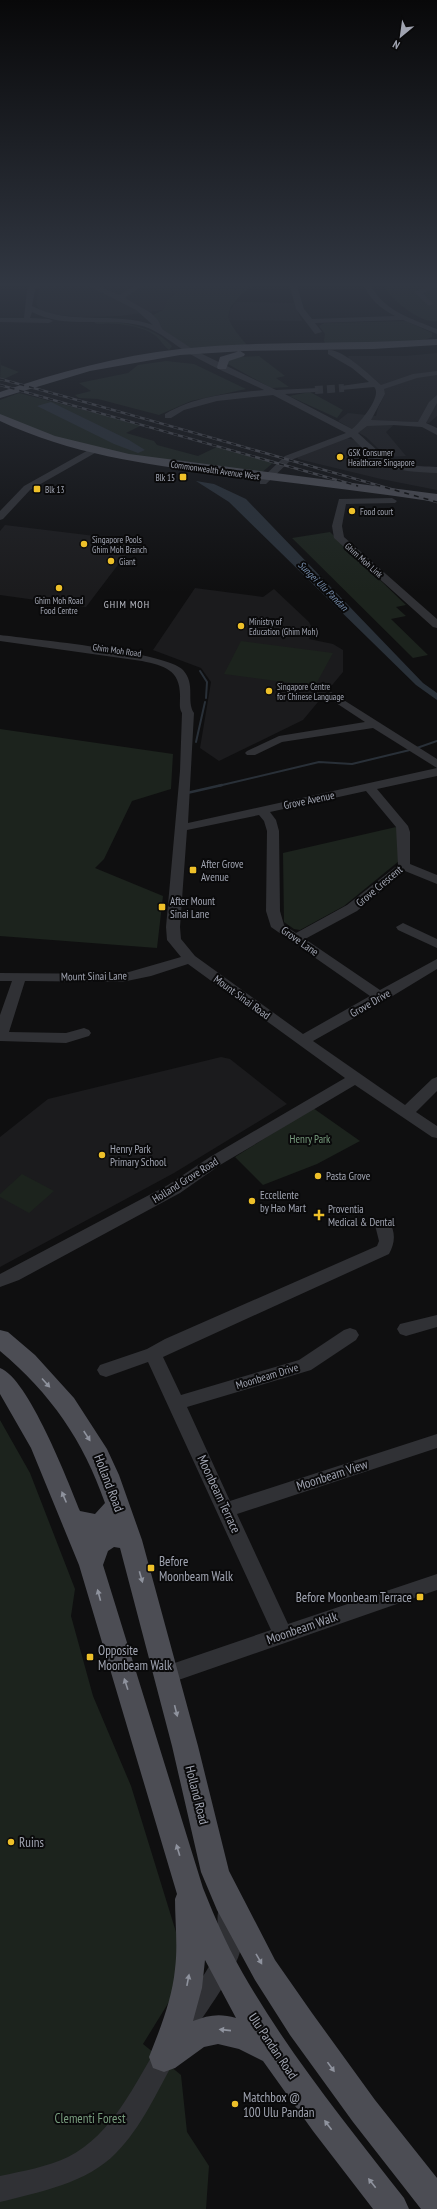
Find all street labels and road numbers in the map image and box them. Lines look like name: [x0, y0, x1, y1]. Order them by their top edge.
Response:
street label: Commonwealth Avenue West: [170, 458, 261, 482]
street label: Ghim Moh Link: [343, 540, 385, 580]
street label: Ghim Moh Road: [92, 641, 142, 659]
street label: Grove Avenue: [282, 788, 336, 812]
street label: Grove Crescent: [353, 862, 405, 910]
street label: Grove Lane: [279, 923, 322, 959]
street label: Mount Sinai Lane: [61, 968, 128, 984]
street label: Mount Sinai Road: [211, 972, 273, 1022]
street label: Grove Drive: [347, 986, 393, 1020]
street label: Holland Grove Road: [149, 1154, 221, 1206]
street label: Moonbeam Drive: [234, 1360, 300, 1392]
street label: Holland Road: [90, 1452, 128, 1514]
street label: Moonbeam Terrace: [193, 1452, 245, 1536]
street label: Moonbeam View: [294, 1455, 370, 1495]
street label: Moonbeam Walk: [264, 1608, 340, 1648]
street label: Holland Road: [181, 1764, 213, 1826]
street label: Ulu Pandan Road: [245, 2010, 301, 2082]

